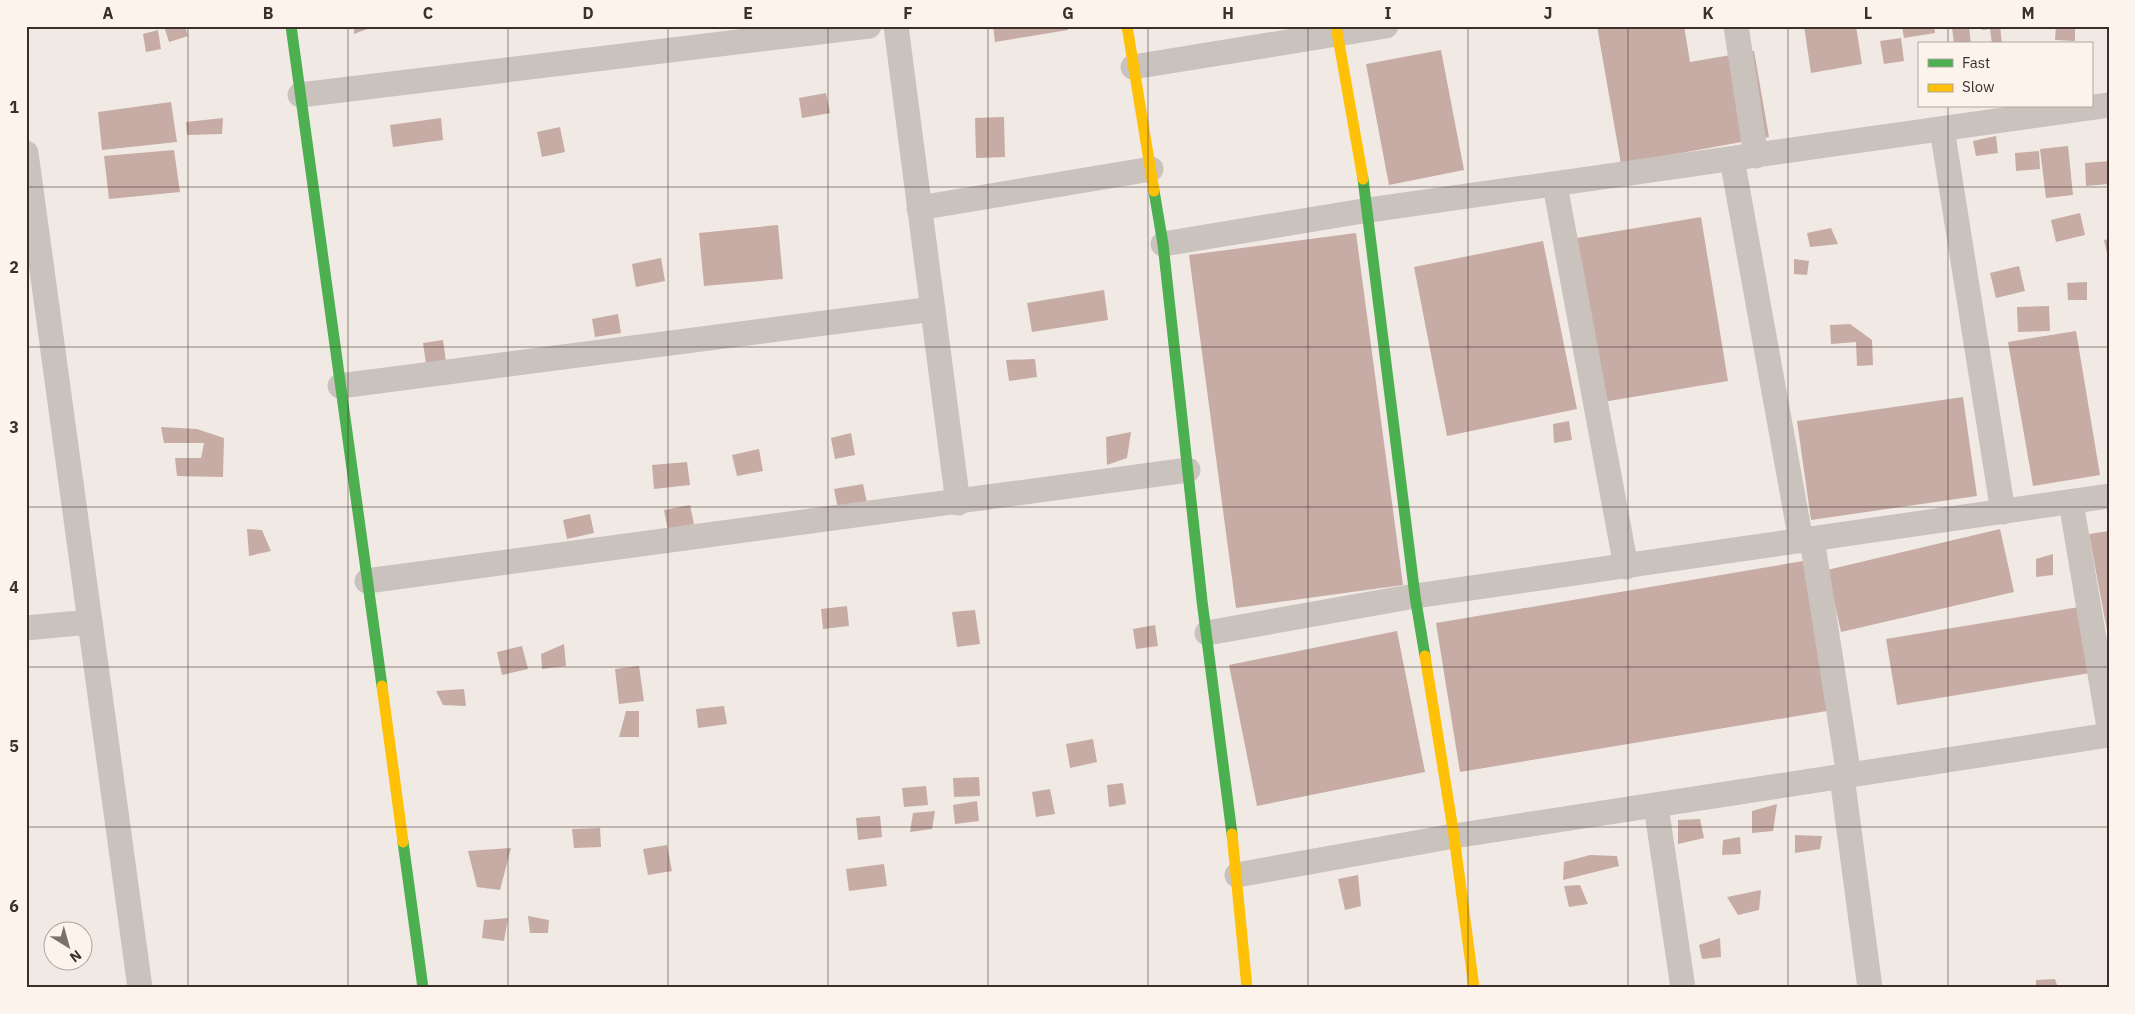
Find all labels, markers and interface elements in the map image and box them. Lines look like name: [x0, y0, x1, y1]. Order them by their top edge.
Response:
text: A: [103, 3, 114, 23]
text: B: [263, 3, 274, 23]
text: C: [423, 3, 433, 23]
text: D: [582, 3, 594, 23]
text: E: [743, 3, 753, 23]
text: F: [903, 3, 913, 23]
text: G: [1062, 3, 1074, 23]
text: H: [1222, 3, 1234, 23]
text: I: [1385, 3, 1392, 23]
text: J: [1544, 3, 1552, 23]
text: K: [1702, 3, 1714, 23]
text: L: [1864, 3, 1872, 23]
text: M: [2021, 3, 2035, 23]
legend: [1918, 42, 2092, 108]
text: Fast: [1962, 53, 1990, 72]
text: Slow: [1962, 77, 1995, 96]
text: 1: [9, 97, 19, 117]
text: 2: [9, 257, 19, 277]
text: 3: [9, 417, 19, 437]
text: 4: [9, 577, 19, 597]
text: 5: [9, 736, 19, 756]
text: 6: [9, 896, 19, 916]
north arrow: [42, 922, 92, 972]
text: N: [66, 946, 85, 967]

